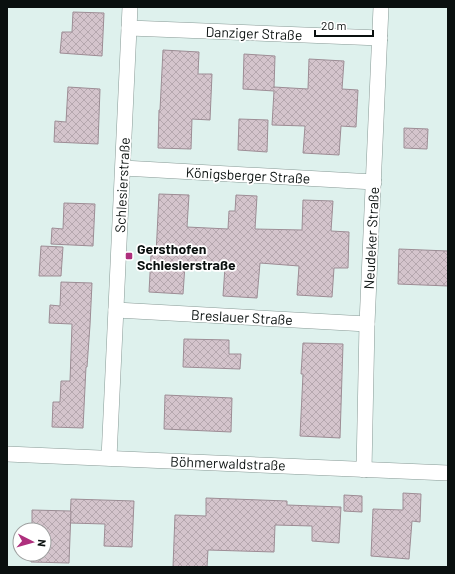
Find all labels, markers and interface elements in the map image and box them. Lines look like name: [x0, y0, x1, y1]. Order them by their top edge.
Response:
scale bar: [315, 12, 373, 38]
text: 20 m: [321, 18, 347, 32]
street label: Danziger Straße: [205, 23, 303, 43]
street label: Schlesierstraße: [111, 137, 133, 233]
street label: Königsberger Straße: [185, 163, 311, 187]
street label: Neudeker Straße: [360, 186, 382, 290]
place label: Gersthofen Schlesierstraße: [137, 240, 236, 273]
marker: Gersthofen Schlesierstraße: [124, 251, 134, 261]
street label: Breslauer Straße: [191, 306, 293, 328]
street label: Böhmerwaldstraße: [170, 452, 286, 474]
north arrow: [12, 522, 52, 562]
text: N: [36, 539, 49, 547]

